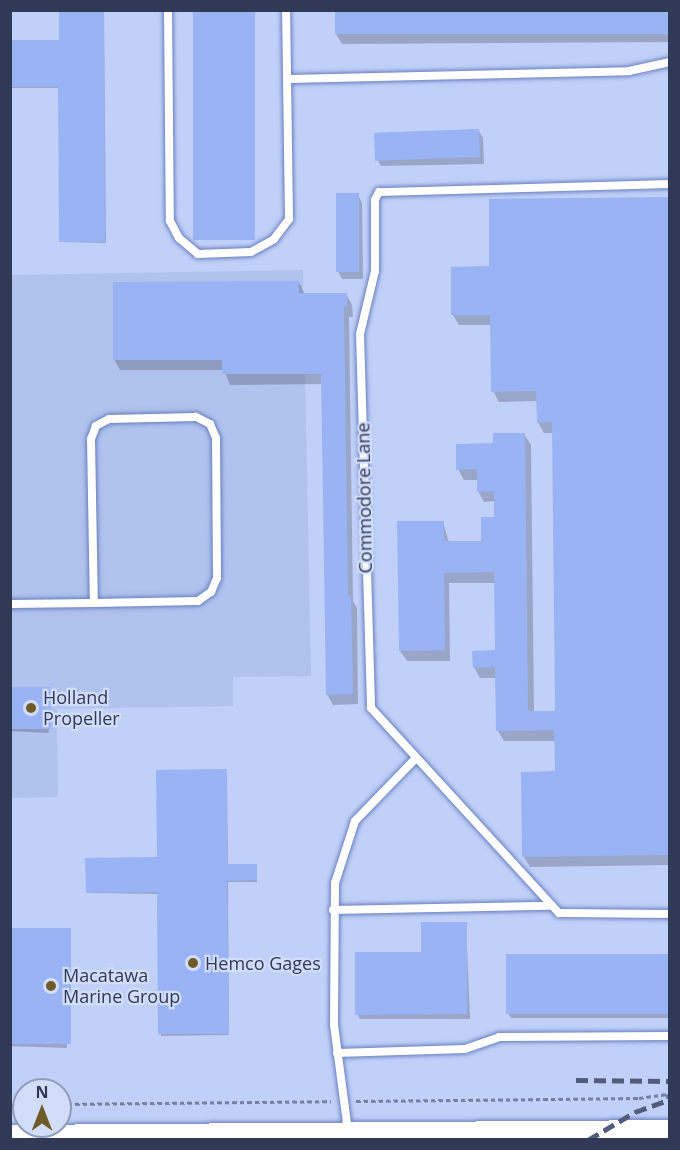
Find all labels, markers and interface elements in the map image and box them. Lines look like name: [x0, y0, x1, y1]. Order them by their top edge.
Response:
street label: Commodore Lane: [352, 422, 376, 574]
place label: Holland Propeller: [43, 687, 120, 730]
marker: Holland Propeller: [24, 701, 38, 715]
place label: Hemco Gages: [205, 952, 321, 974]
marker: Hemco Gages: [186, 956, 200, 970]
place label: Macatawa Marine Group: [63, 965, 180, 1008]
marker: Macatawa Marine Group: [44, 979, 58, 993]
north arrow: [12, 1078, 72, 1138]
text: N: [35, 1081, 49, 1103]

